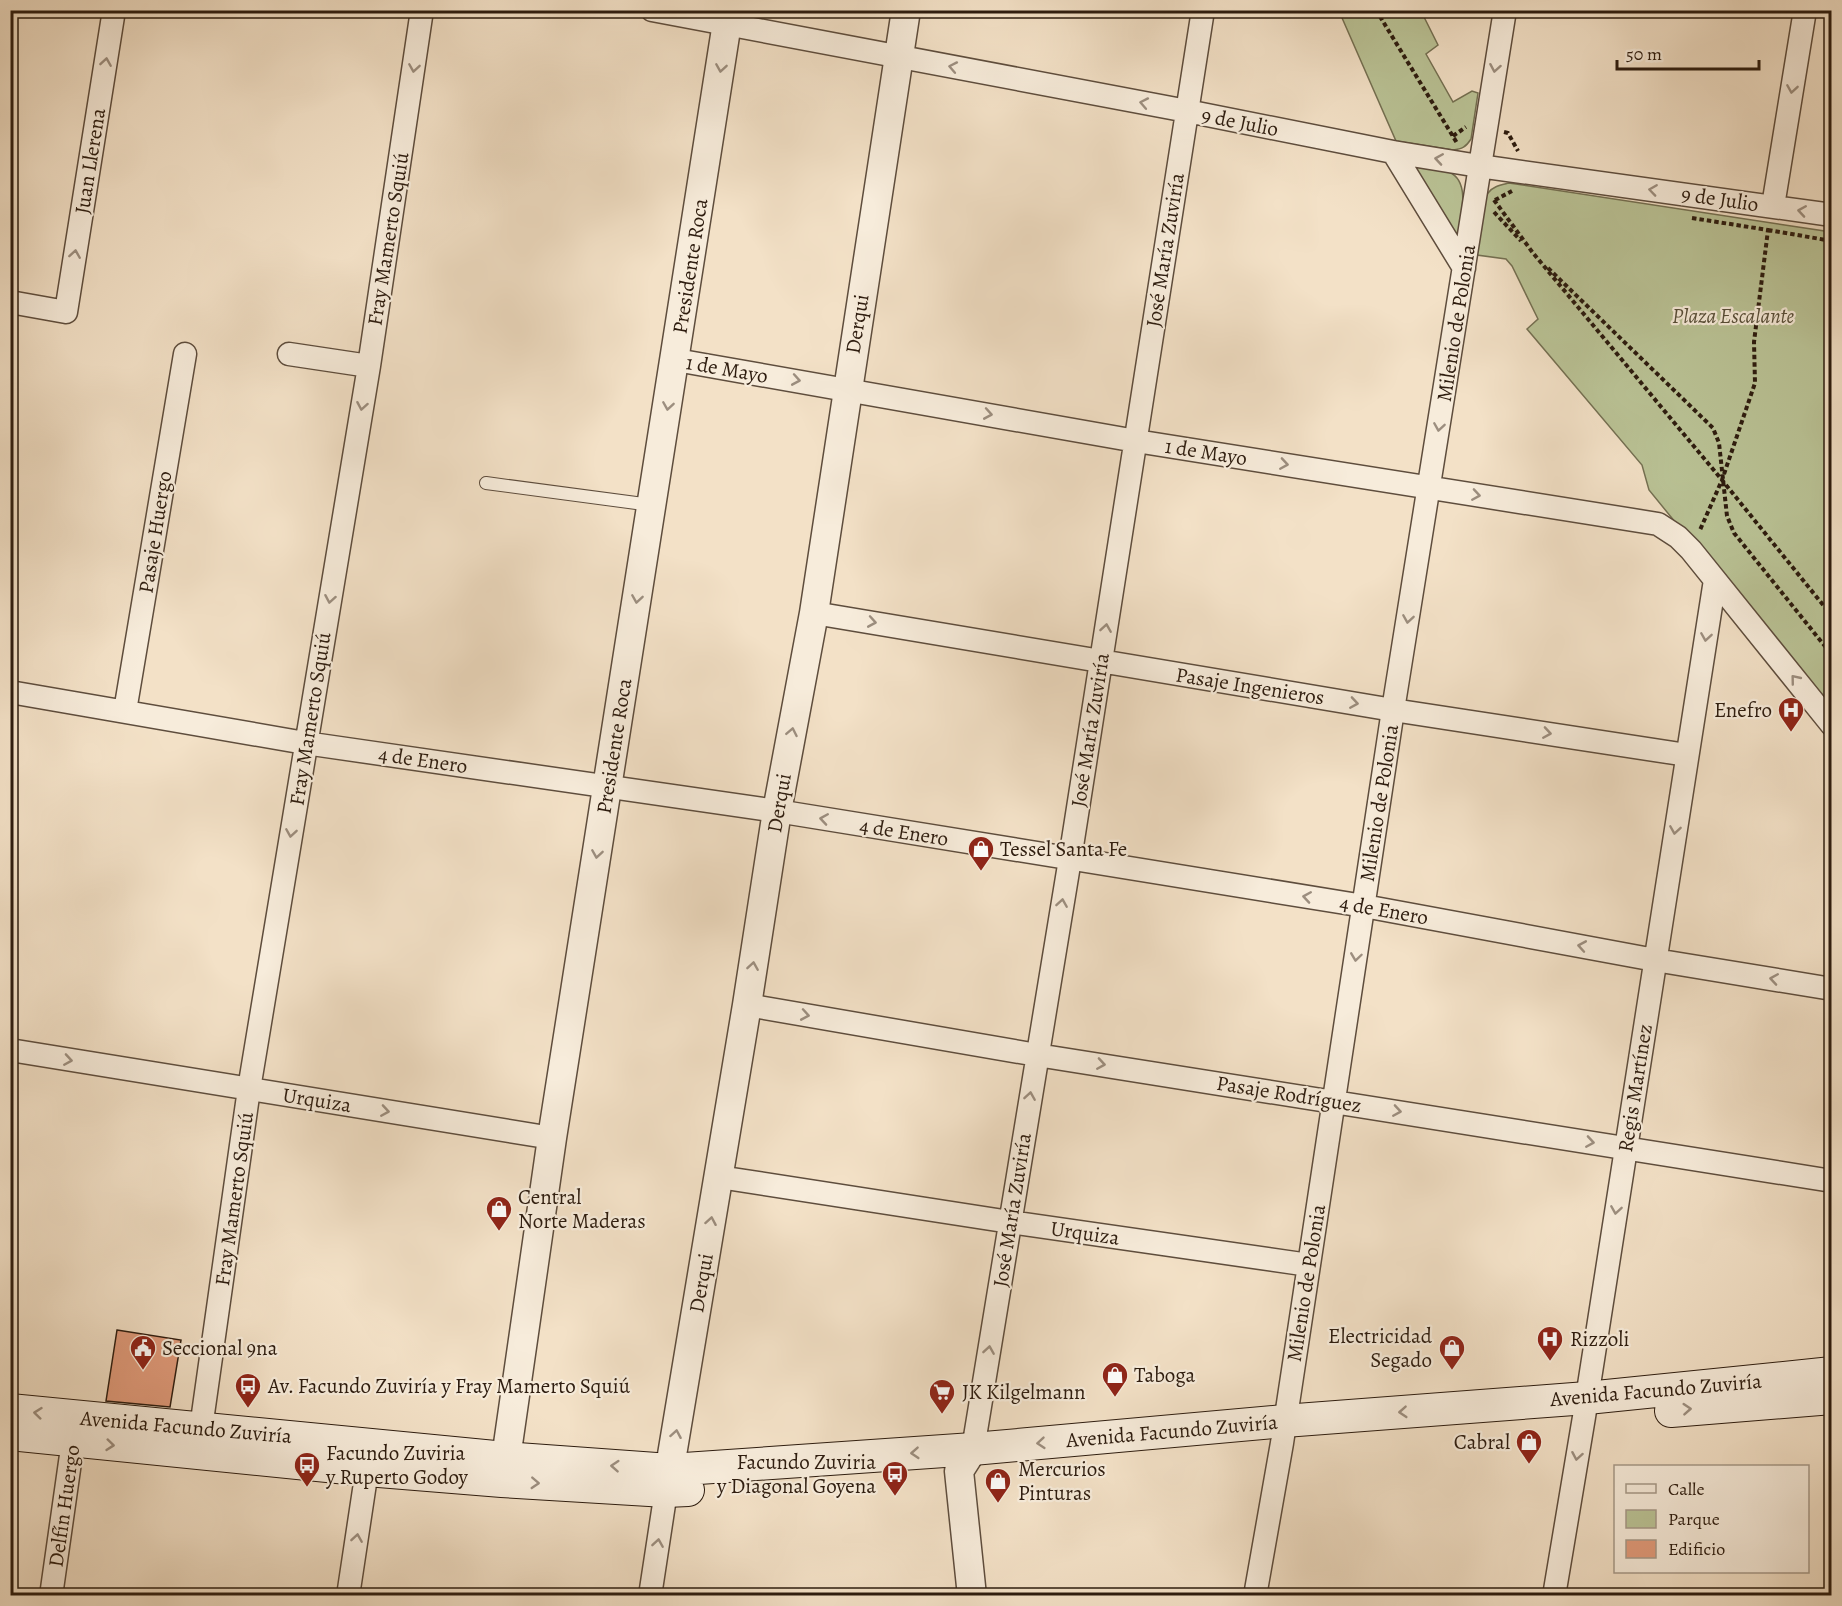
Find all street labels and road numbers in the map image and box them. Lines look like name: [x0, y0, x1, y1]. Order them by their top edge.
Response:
street label: 9 de Julio: [1199, 101, 1281, 143]
street label: Juan Llerena: [68, 106, 112, 216]
street label: Fray Mamerto Squiú: [360, 150, 416, 328]
street label: José María Zuviría: [1139, 171, 1191, 329]
street label: 9 de Julio: [1680, 180, 1760, 218]
street label: Presidente Roca: [665, 196, 715, 336]
street label: Milenio de Polonia: [1430, 242, 1482, 404]
street label: Derqui: [838, 292, 876, 356]
street label: 1 de Mayo: [684, 348, 770, 390]
street label: 1 de Mayo: [1163, 432, 1249, 472]
street label: Pasaje Huergo: [132, 469, 178, 595]
street label: Fray Mamerto Squiú: [282, 630, 338, 808]
street label: José María Zuviría: [1064, 651, 1116, 809]
street label: Pasaje Ingenieros: [1174, 660, 1326, 712]
street label: Presidente Roca: [589, 676, 639, 816]
street label: Milenio de Polonia: [1353, 722, 1405, 884]
street label: 4 de Enero: [377, 740, 469, 780]
street label: Derqui: [760, 771, 798, 835]
street label: 4 de Enero: [858, 811, 950, 853]
street label: 4 de Enero: [1337, 888, 1431, 932]
street label: Regis Martínez: [1611, 1022, 1659, 1154]
street label: Pasaje Rodríguez: [1214, 1069, 1364, 1119]
street label: Urquiza: [281, 1081, 354, 1119]
street label: Fray Mamerto Squiú: [208, 1110, 260, 1288]
street label: José María Zuviría: [986, 1131, 1038, 1289]
street label: Milenio de Polonia: [1280, 1202, 1332, 1364]
street label: Urquiza: [1049, 1214, 1121, 1252]
street label: Derqui: [682, 1251, 720, 1315]
street label: Avenida Facundo Zuviría: [1548, 1367, 1763, 1413]
street label: Avenida Facundo Zuviría: [78, 1404, 293, 1450]
street label: Avenida Facundo Zuviría: [1064, 1408, 1279, 1454]
street label: Delfín Huergo: [42, 1443, 86, 1569]

